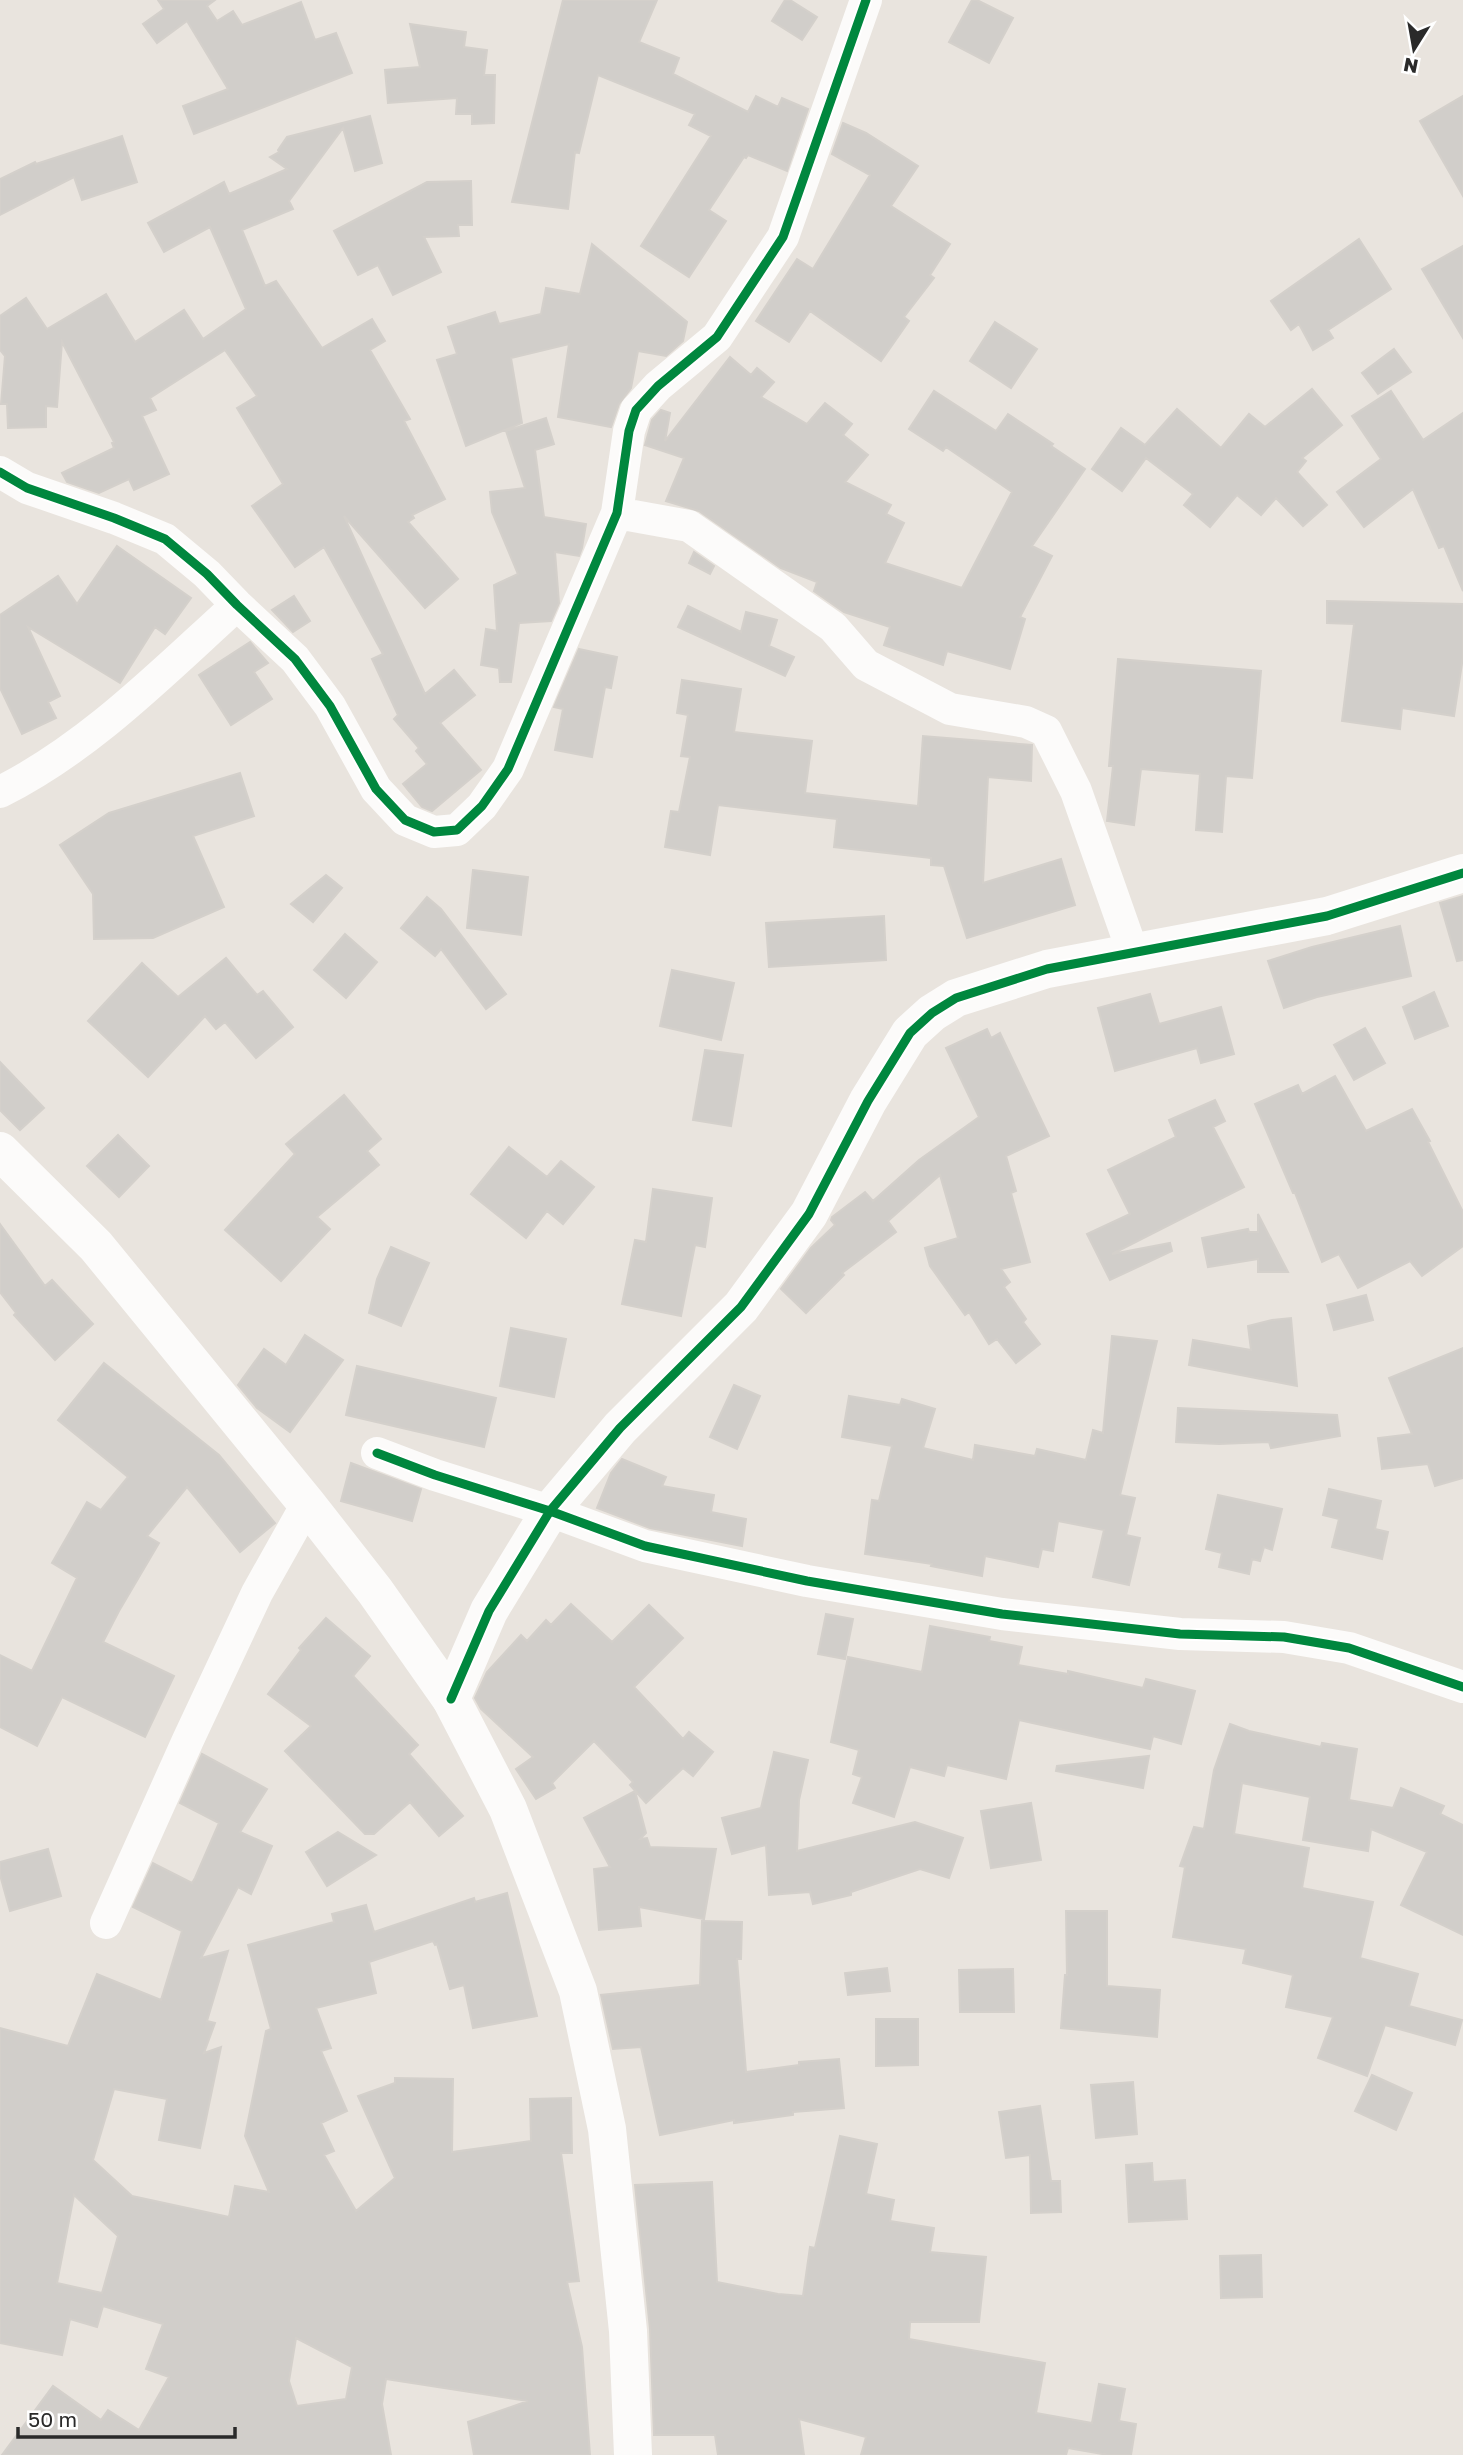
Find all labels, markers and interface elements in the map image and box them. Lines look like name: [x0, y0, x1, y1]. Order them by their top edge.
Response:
north arrow: [1379, 14, 1449, 84]
text: N: [1401, 54, 1420, 79]
scale bar: [18, 2396, 234, 2440]
text: 50 m: [28, 2406, 77, 2432]

